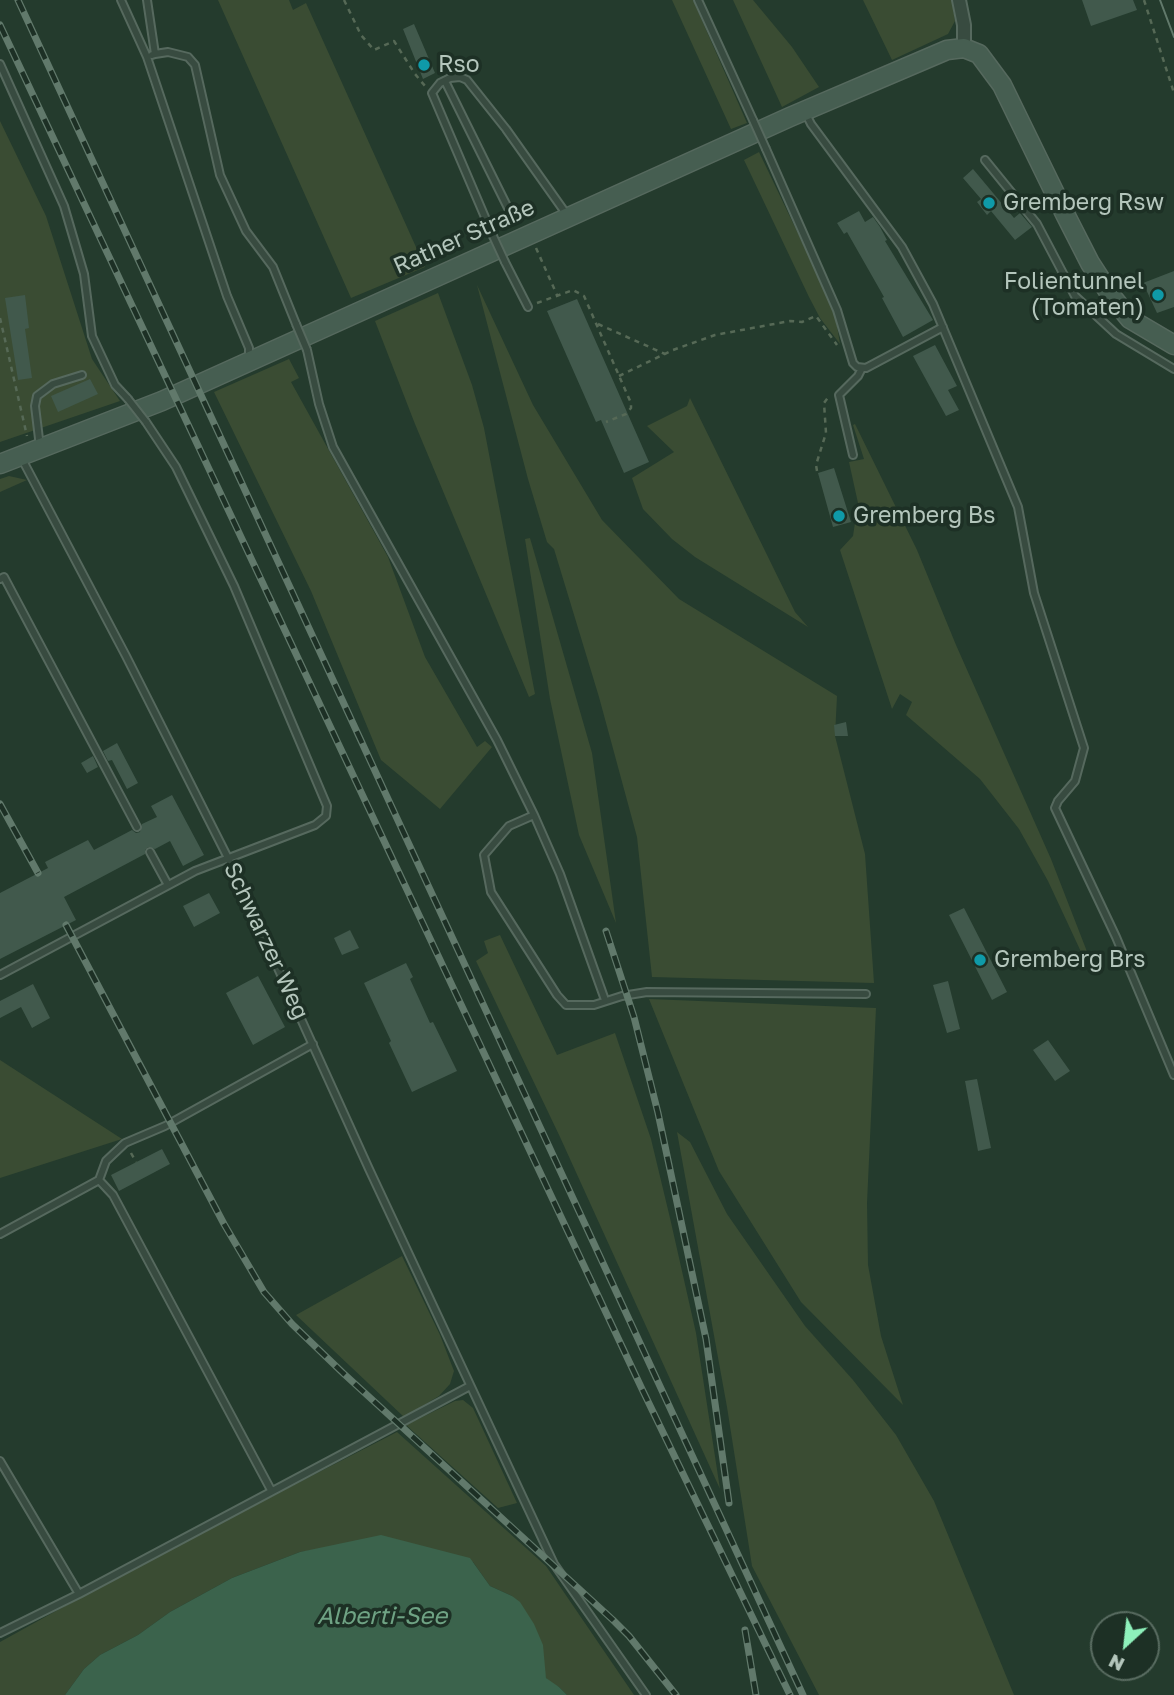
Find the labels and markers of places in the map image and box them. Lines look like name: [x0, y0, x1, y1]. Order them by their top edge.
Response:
place label: Rso: [438, 51, 480, 79]
marker: Rso: [416, 57, 432, 73]
place label: Gremberg Rsw: [1003, 189, 1164, 217]
marker: Gremberg Rsw: [981, 195, 997, 211]
place label: Folientunnel (Tomaten): [1004, 268, 1144, 322]
marker: Folientunnel (Tomaten): [1150, 287, 1166, 303]
place label: Gremberg Bs: [853, 502, 995, 530]
marker: Gremberg Bs: [831, 508, 847, 524]
place label: Gremberg Brs: [994, 946, 1145, 974]
marker: Gremberg Brs: [972, 952, 988, 968]

